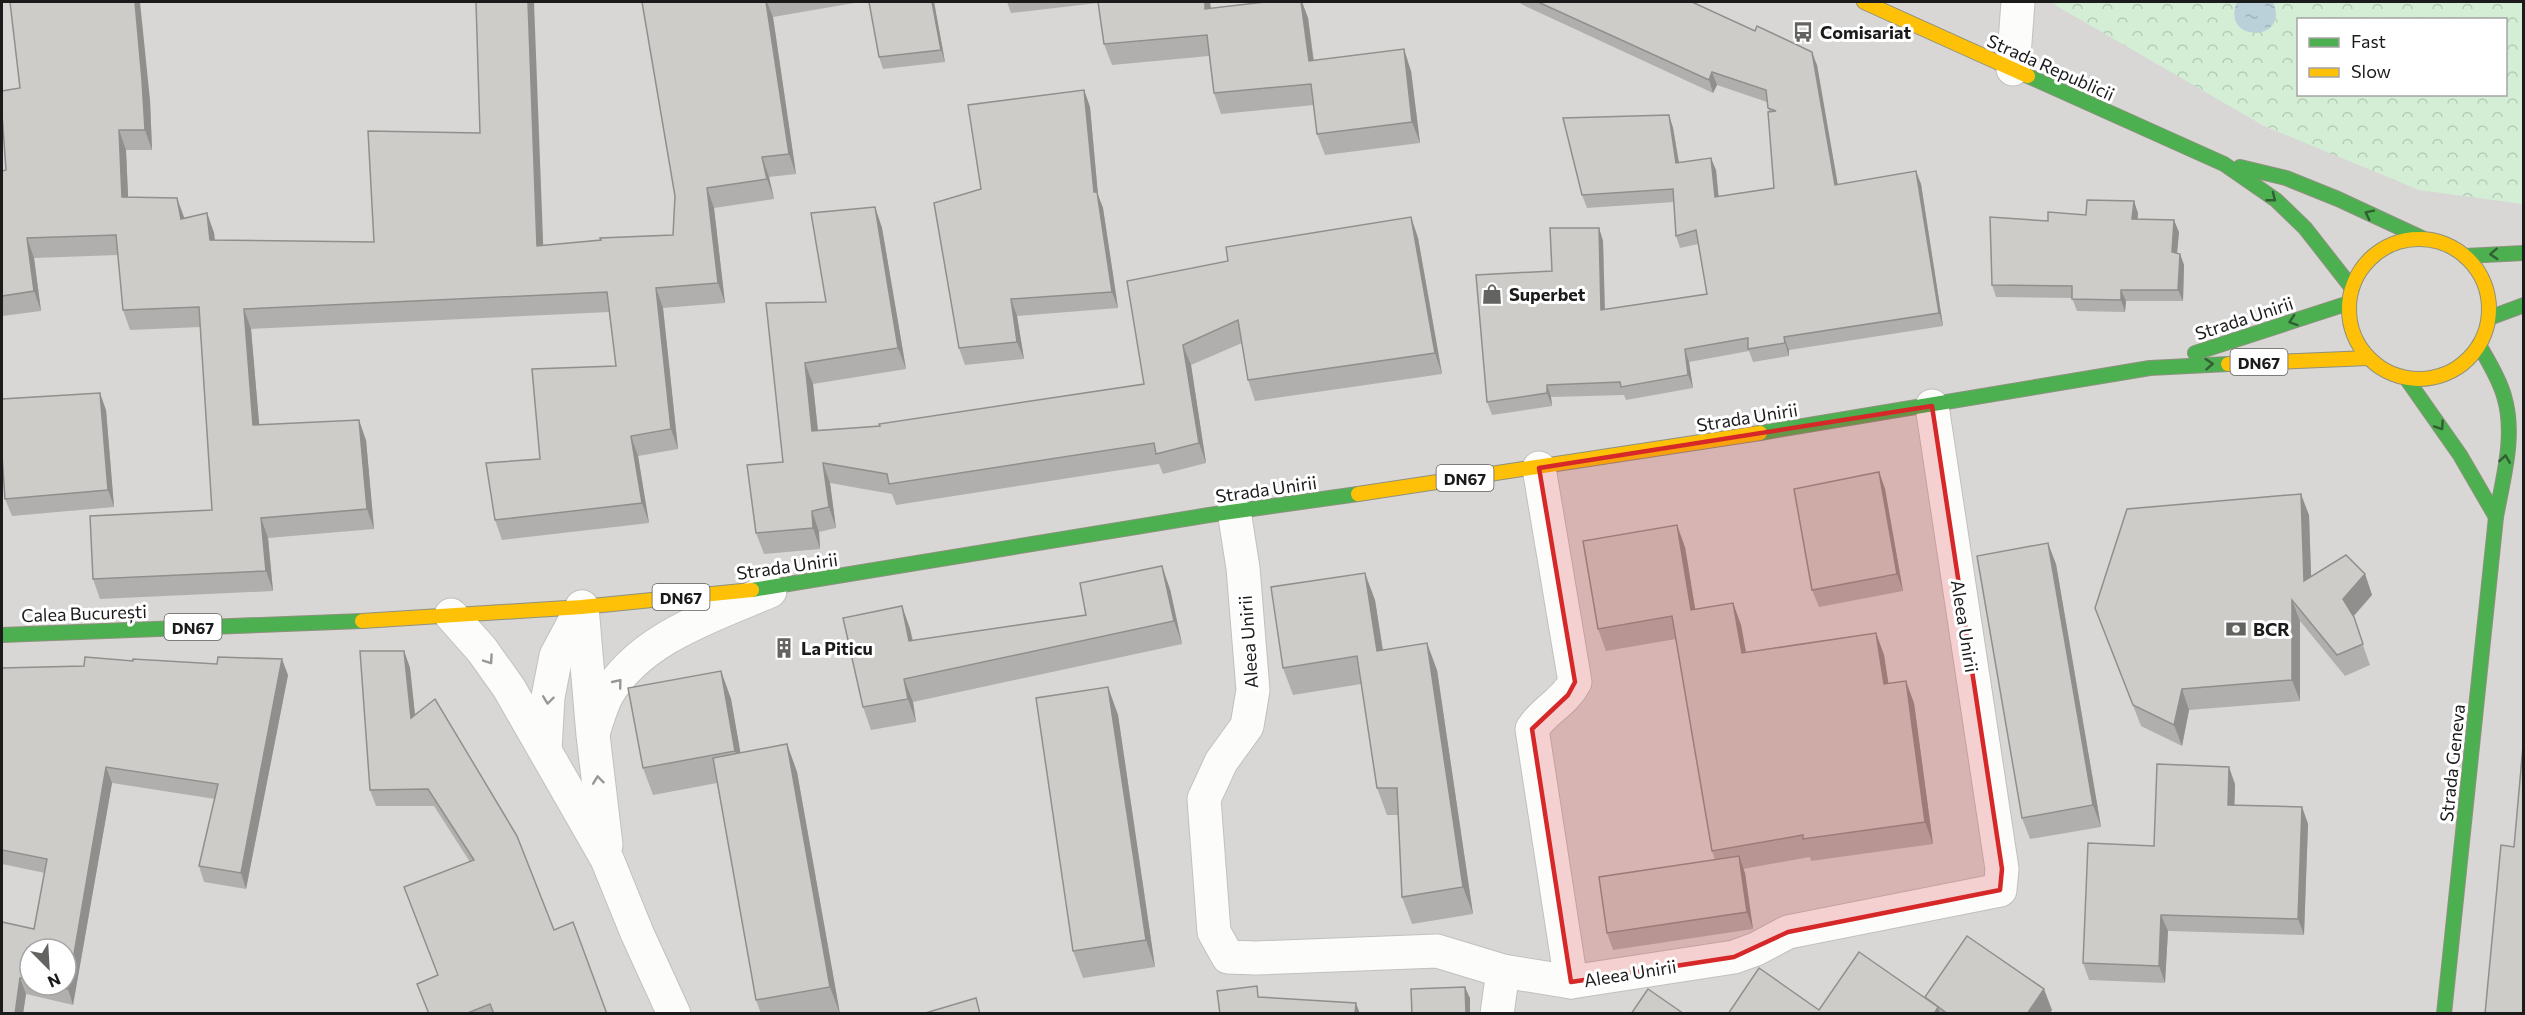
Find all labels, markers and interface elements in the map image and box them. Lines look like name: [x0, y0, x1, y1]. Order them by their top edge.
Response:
legend: [2297, 18, 2507, 96]
bus stop icon: Comisariat: [1791, 20, 1815, 44]
place label: Comisariat: [1820, 21, 1912, 43]
street label: Strada Republicii: [1984, 29, 2118, 105]
text: Fast: [2351, 30, 2386, 52]
text: Slow: [2351, 60, 2391, 82]
one-way arrow: [2265, 190, 2276, 201]
one-way arrow: [2365, 209, 2376, 221]
one-way arrow: [2490, 248, 2499, 261]
shop icon: Superbet: [1480, 282, 1504, 306]
place label: Superbet: [1509, 283, 1586, 305]
street label: Strada Unirii: [2192, 292, 2296, 344]
one-way arrow: [2288, 314, 2299, 326]
road number: DN67: [2230, 349, 2288, 375]
one-way arrow: [2204, 358, 2213, 371]
street label: Strada Unirii: [1695, 398, 1799, 436]
one-way arrow: [2433, 419, 2444, 430]
one-way arrow: [2499, 454, 2511, 464]
road number: DN67: [1436, 465, 1494, 491]
street label: Strada Unirii: [1214, 471, 1318, 507]
street label: Strada Unirii: [735, 548, 839, 584]
street label: Aleea Unirii: [1947, 578, 1983, 674]
road number: DN67: [652, 584, 710, 610]
street label: Aleea Unirii: [1234, 595, 1262, 689]
street label: Calea București: [21, 600, 147, 627]
road number: DN67: [164, 614, 222, 640]
bank icon: BCR: [2224, 617, 2248, 641]
place label: BCR: [2253, 618, 2290, 640]
building icon: La Piticu: [772, 636, 796, 660]
place label: La Piticu: [801, 637, 873, 659]
one-way arrow: [482, 653, 493, 664]
one-way arrow: [610, 678, 621, 689]
one-way arrow: [543, 695, 555, 704]
street label: Strada Geneva: [2435, 703, 2469, 823]
one-way arrow: [592, 775, 605, 784]
north arrow: [18, 937, 78, 997]
street label: Aleea Unirii: [1582, 955, 1678, 991]
text: N: [45, 970, 64, 992]

